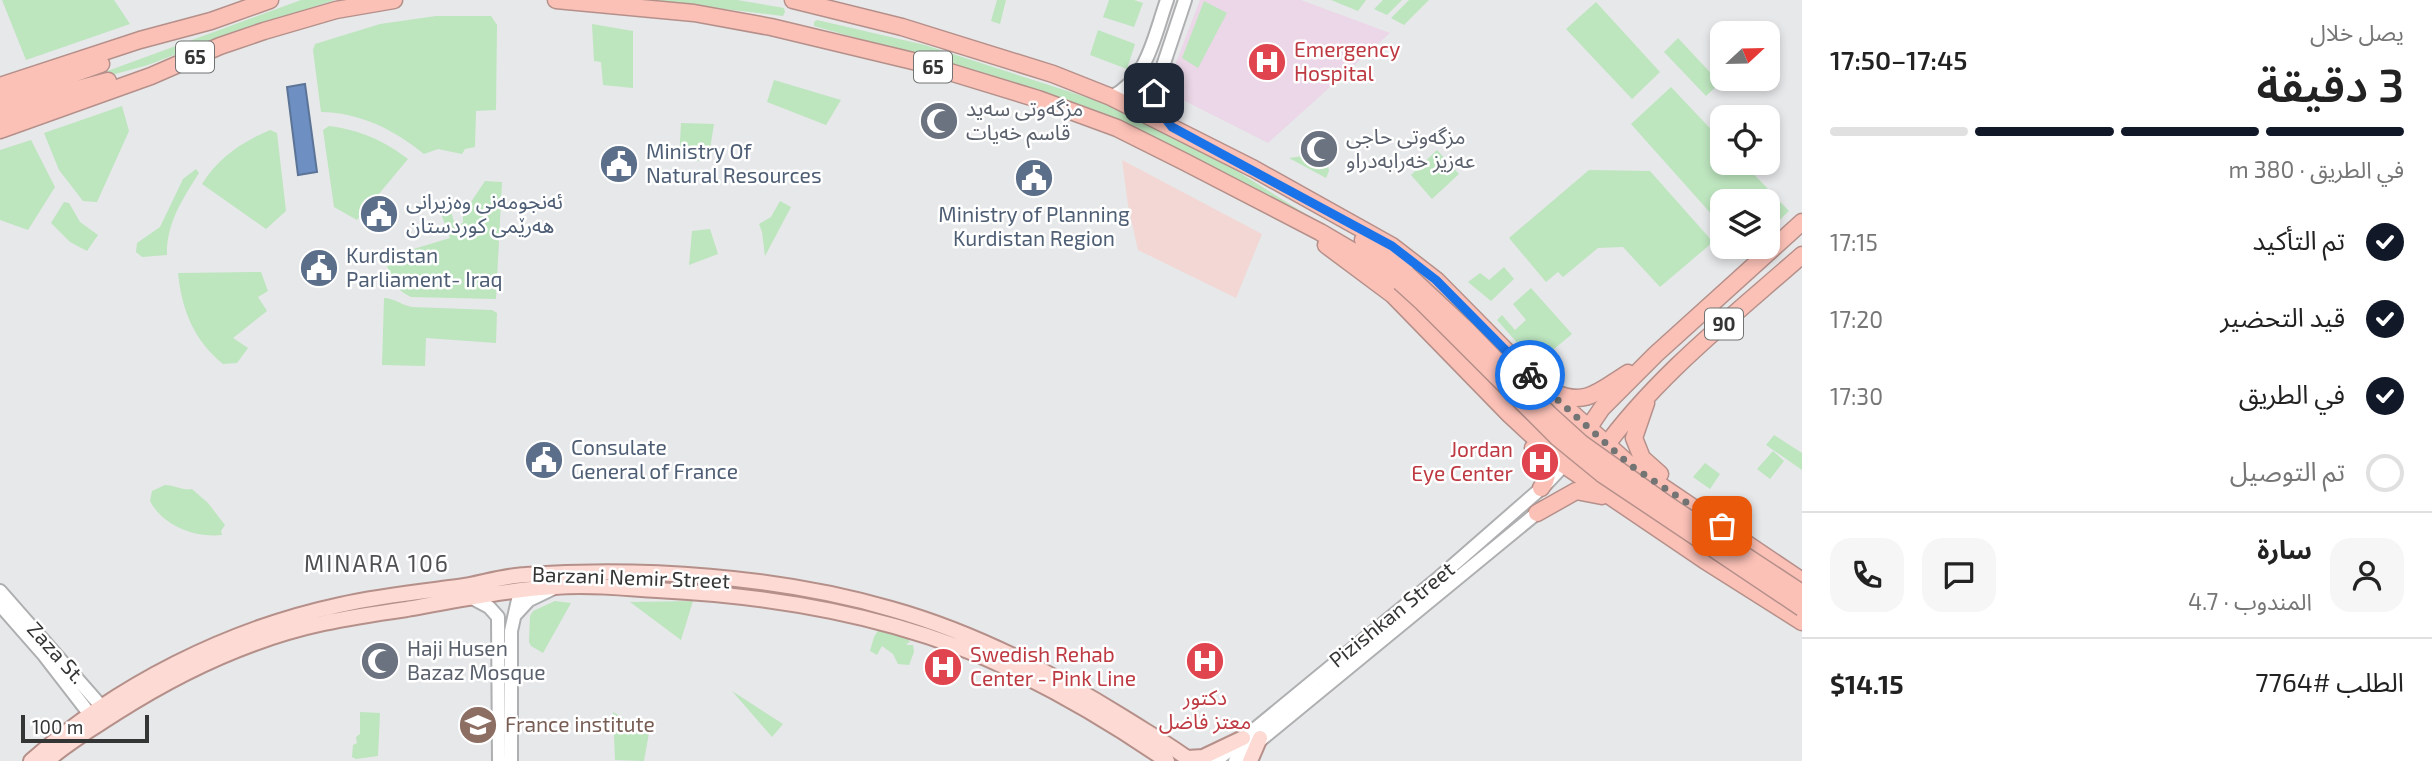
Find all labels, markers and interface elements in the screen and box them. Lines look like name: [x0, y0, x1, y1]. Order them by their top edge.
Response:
text: يصل خلال: [2310, 18, 2404, 46]
north arrow: [1710, 21, 1780, 91]
map controls: [1710, 21, 1780, 259]
place label: Emergency Hospital: [1294, 36, 1400, 85]
road number: 65: [176, 41, 214, 72]
hospital icon: Emergency Hospital: [1246, 41, 1288, 83]
text: 17:45–17:50: [1830, 44, 1967, 75]
road number: 65: [914, 52, 952, 82]
text: 3 دقيقة: [2256, 56, 2404, 111]
pin: [1124, 63, 1184, 123]
icon: home: [1135, 74, 1173, 112]
place label: مزگەوتی سەید قاسم خەیات: [966, 95, 1083, 148]
mosque icon: مزگەوتی سەید قاسم خەیات: [918, 100, 960, 142]
button: locate: [1710, 105, 1780, 175]
place label: مزگەوتی حاجی عەزیز خەرابەدراو: [1346, 123, 1475, 173]
mosque icon: مزگەوتی حاجی عەزیز خەرابەدراو: [1298, 128, 1340, 170]
place label: Ministry Of Natural Resources: [646, 138, 822, 187]
public building icon: Ministry Of Natural Resources: [598, 143, 640, 185]
text: في الطريق · 380 m: [2228, 155, 2404, 183]
public building icon: Ministry of Planning Kurdistan Region: [1013, 157, 1055, 199]
place label: ئەنجومەنی وەزیرانی هەرێمی کوردستان: [406, 188, 563, 238]
button: layers: [1710, 189, 1780, 259]
public building icon: ئەنجومەنی وەزیرانی هەرێمی کوردستان: [358, 193, 400, 235]
place label: Ministry of Planning Kurdistan Region: [938, 201, 1130, 250]
icon: check: [2366, 223, 2404, 261]
text: تم التأكيد: [2252, 224, 2345, 255]
text: 17:15: [1830, 228, 1878, 256]
place label: Kurdistan Parliament- Iraq: [346, 242, 503, 291]
public building icon: Kurdistan Parliament- Iraq: [298, 247, 340, 289]
icon: check: [2366, 300, 2404, 338]
text: قيد التحضير: [2220, 301, 2345, 332]
text: 17:20: [1830, 305, 1883, 333]
road number: 90: [1705, 308, 1743, 340]
courier: [1495, 340, 1565, 410]
icon: bike: [1511, 356, 1549, 394]
icon: check: [2366, 377, 2404, 415]
text: في الطريق: [2239, 378, 2345, 409]
text: 17:30: [1830, 382, 1883, 410]
place label: Consulate General of France: [571, 434, 738, 483]
place label: Jordan Eye Center: [1411, 436, 1514, 485]
public building icon: Consulate General of France: [523, 439, 565, 481]
hospital icon: Jordan Eye Center: [1519, 441, 1561, 483]
text: تم التوصيل: [2230, 455, 2345, 486]
pin: [1692, 496, 1752, 556]
icon: bag: [1703, 507, 1741, 545]
text: سارة: [2257, 533, 2312, 564]
button: phone: [1830, 538, 1904, 612]
button: chat: [1922, 538, 1996, 612]
button: person: [2330, 538, 2404, 612]
district label: MINARA 106: [304, 549, 450, 577]
street label: Pizishkan Street: [1323, 556, 1459, 672]
street label: Barzani Nemir Street: [532, 561, 730, 592]
text: المندوب · 4.7: [2188, 587, 2312, 615]
street label: Zaza St.: [23, 616, 91, 688]
place label: Haji Husen Bazaz Mosque: [407, 635, 545, 684]
mosque icon: Haji Husen Bazaz Mosque: [359, 640, 401, 682]
hospital icon: دكتور معتز فاضل: [1184, 640, 1226, 682]
place label: Swedish Rehab Center - Pink Line: [970, 641, 1136, 690]
hospital icon: Swedish Rehab Center - Pink Line: [922, 646, 964, 688]
text: الطلب #7764: [2255, 666, 2404, 697]
text: $14.15: [1830, 668, 1904, 699]
place label: دكتور معتز فاضل: [1159, 684, 1251, 734]
school or university icon: France institute: [457, 704, 499, 746]
place label: France institute: [505, 711, 655, 736]
scale bar: [21, 712, 149, 744]
text: 100 m: [32, 715, 83, 738]

